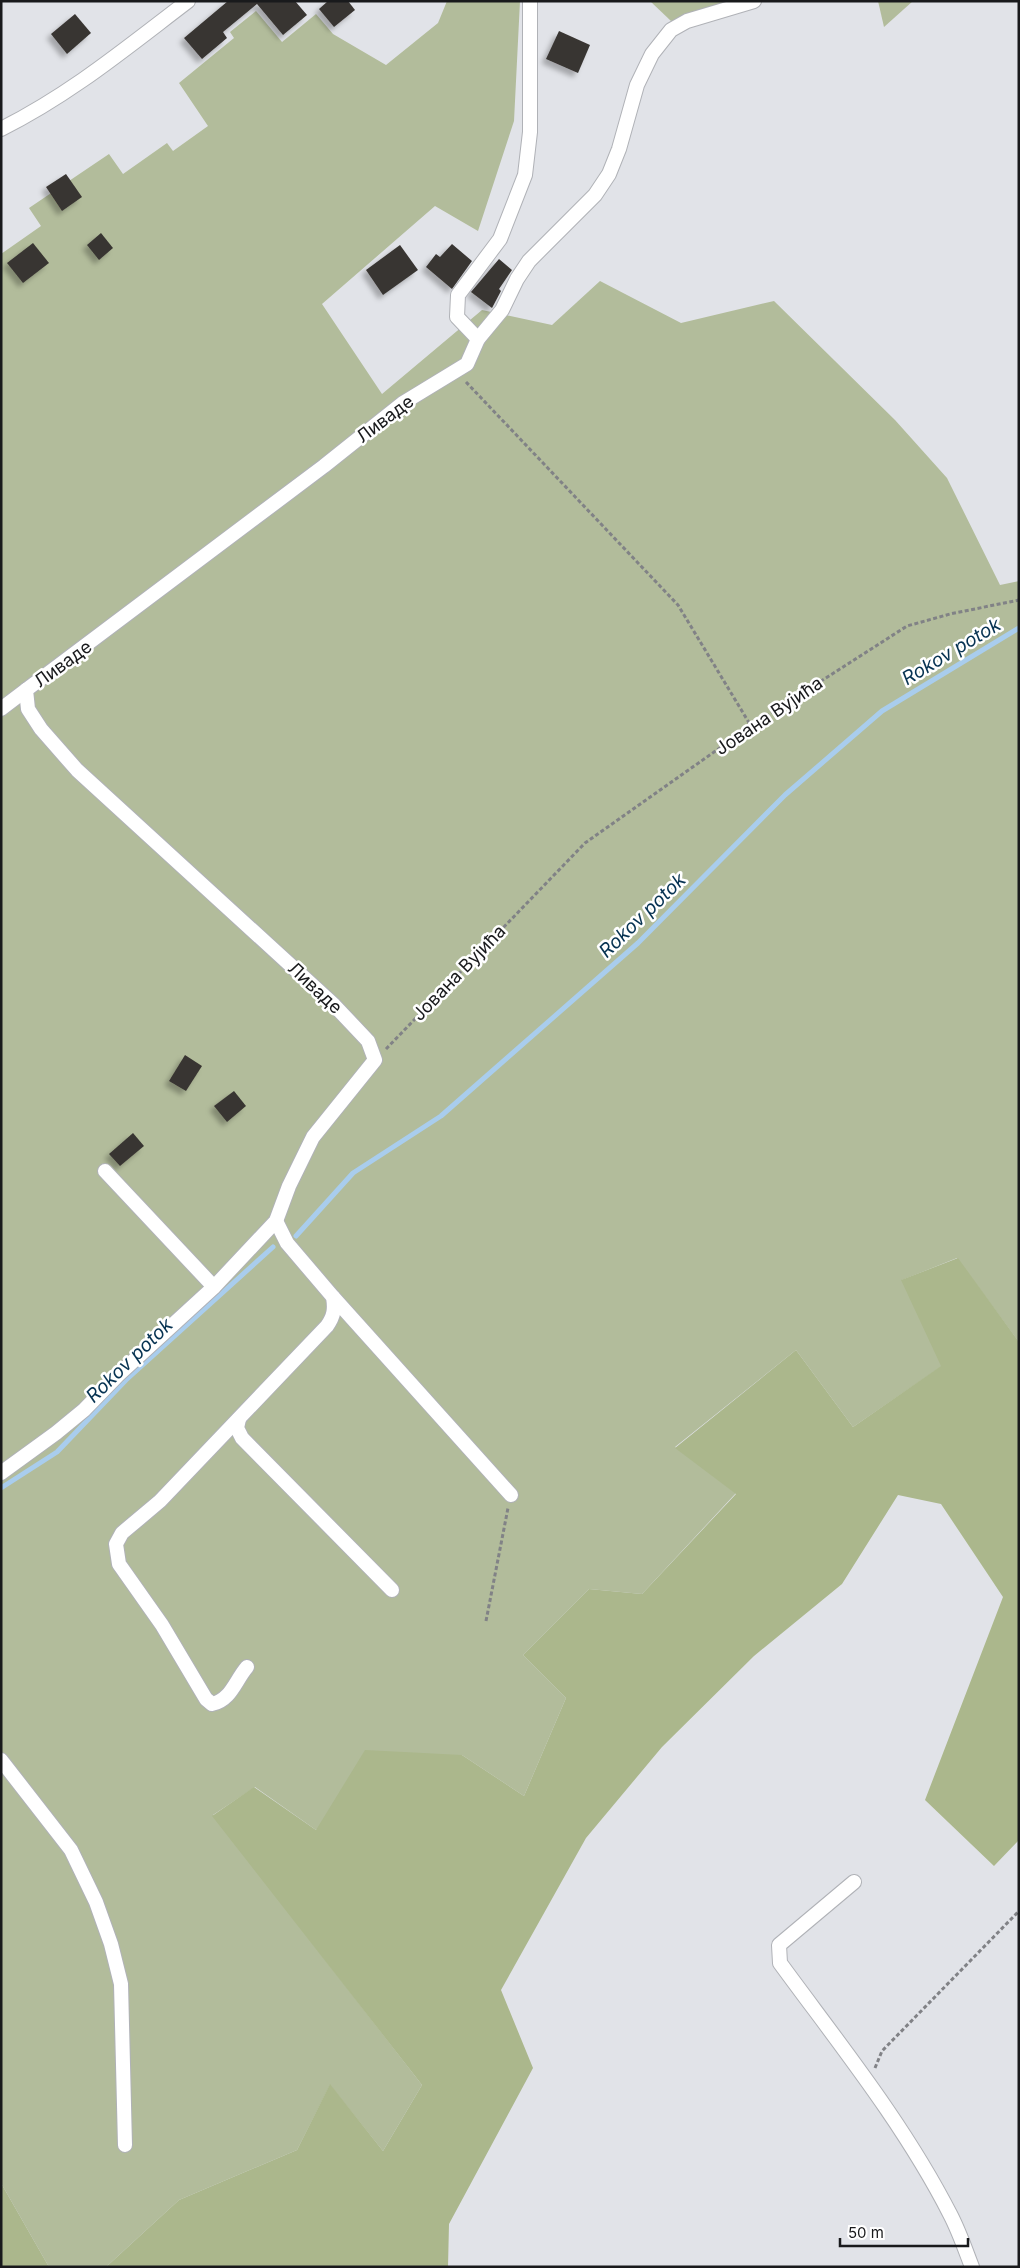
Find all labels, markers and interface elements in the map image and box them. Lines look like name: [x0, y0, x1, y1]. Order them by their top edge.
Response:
street label: Ливаде: [352, 390, 417, 447]
water label: Rokov potok: [898, 613, 1005, 690]
street label: Ливаде: [30, 636, 96, 692]
street label: Јована Вујића: [711, 672, 826, 759]
water label: Rokov potok: [594, 868, 691, 962]
street label: Јована Вујића: [408, 920, 510, 1025]
street label: Ливаде: [284, 957, 347, 1018]
water label: Rokov potok: [81, 1313, 178, 1407]
scale bar: [840, 2216, 968, 2248]
text: 50 m: [848, 2223, 884, 2242]

